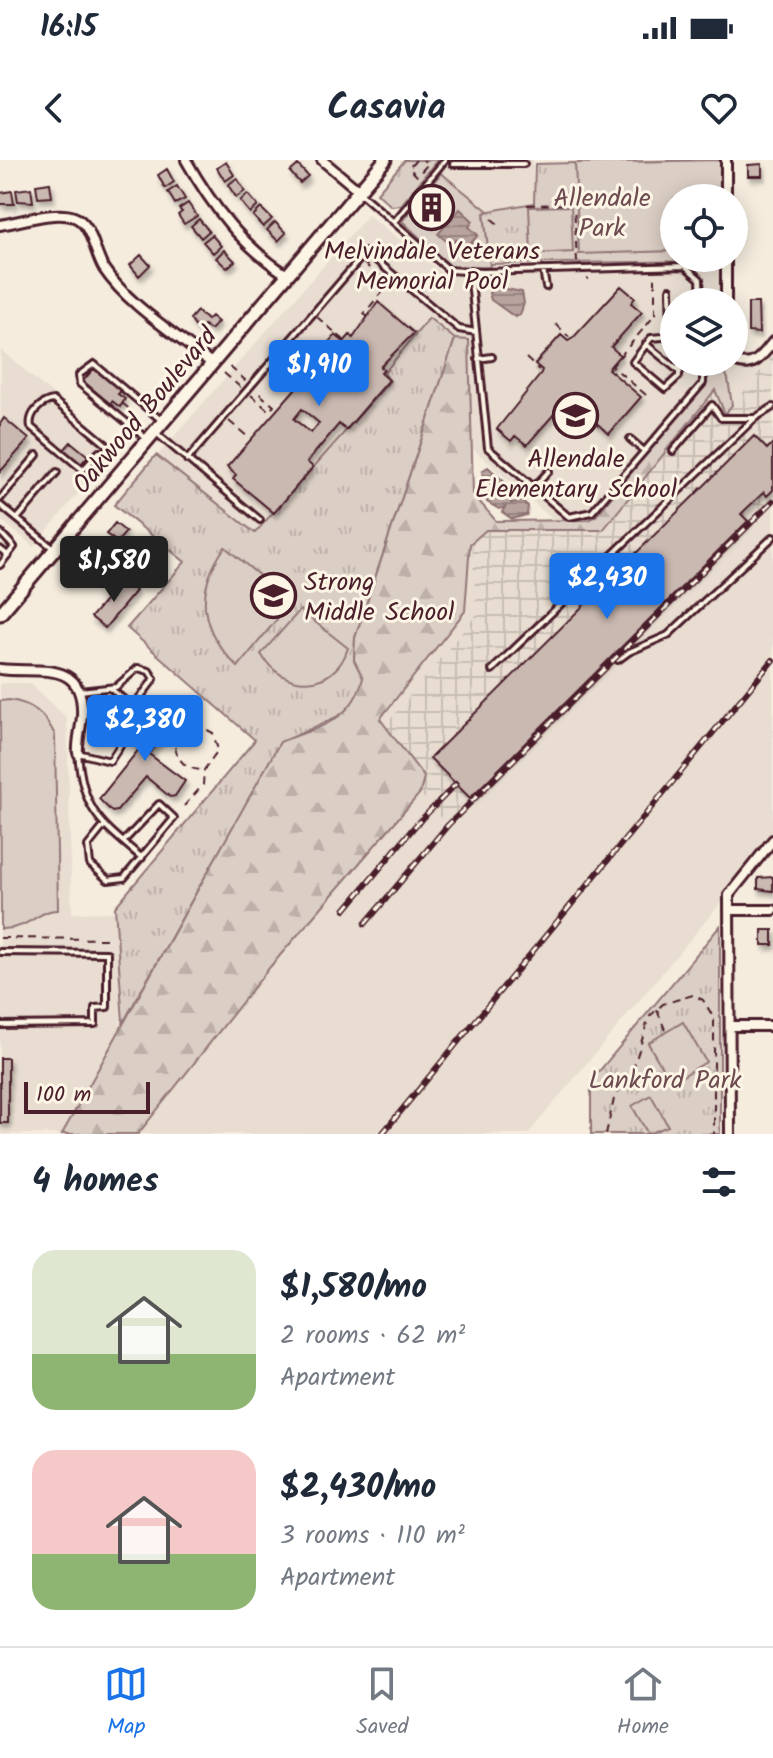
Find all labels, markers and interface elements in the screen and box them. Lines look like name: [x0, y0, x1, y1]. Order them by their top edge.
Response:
text: 16:15: [40, 4, 97, 52]
text: Casavia: [327, 80, 446, 137]
icon: back: [32, 86, 76, 130]
icon: heart: [697, 86, 741, 130]
park label: Allendale Park: [553, 178, 651, 250]
building icon: Melvindale Veterans Memorial Pool: [408, 183, 456, 231]
map controls: [660, 184, 748, 376]
button: locate: [660, 184, 748, 272]
place label: Melvindale Veterans Memorial Pool: [324, 231, 540, 303]
button: layers: [660, 288, 748, 376]
street label: Oakwood Boulevard: [62, 317, 229, 505]
pin: $1,910: [254, 340, 384, 408]
text: $1,910: [287, 345, 351, 387]
school or university icon: Allendale Elementary School: [552, 391, 600, 439]
place label: Allendale Elementary School: [475, 439, 677, 511]
pin: $1,580: [49, 536, 179, 604]
text: $1,580: [78, 541, 150, 583]
pin: $2,430: [542, 553, 672, 621]
text: $2,430: [567, 558, 647, 600]
place label: Strong Middle School: [304, 562, 454, 634]
school or university icon: Strong Middle School: [249, 572, 297, 620]
pin: $2,380: [80, 695, 210, 763]
text: $2,380: [105, 700, 185, 742]
park label: Lankford Park: [588, 1060, 742, 1102]
scale bar: [24, 1078, 150, 1114]
text: 100 m: [36, 1078, 91, 1113]
text: 4 homes: [32, 1155, 159, 1209]
icon: filters: [697, 1160, 741, 1204]
text: $1,580/mo: [280, 1261, 427, 1315]
icon: home: [96, 1282, 192, 1378]
text: 2 rooms · 62 m²: [280, 1315, 465, 1357]
text: Apartment: [280, 1357, 395, 1399]
text: $2,430/mo: [280, 1461, 436, 1515]
icon: home: [96, 1482, 192, 1578]
text: 3 rooms · 110 m²: [280, 1515, 465, 1557]
text: Apartment: [280, 1557, 395, 1599]
tab: Map: [104, 1662, 148, 1745]
tab: Saved: [356, 1662, 409, 1745]
tab: Home: [617, 1662, 669, 1745]

